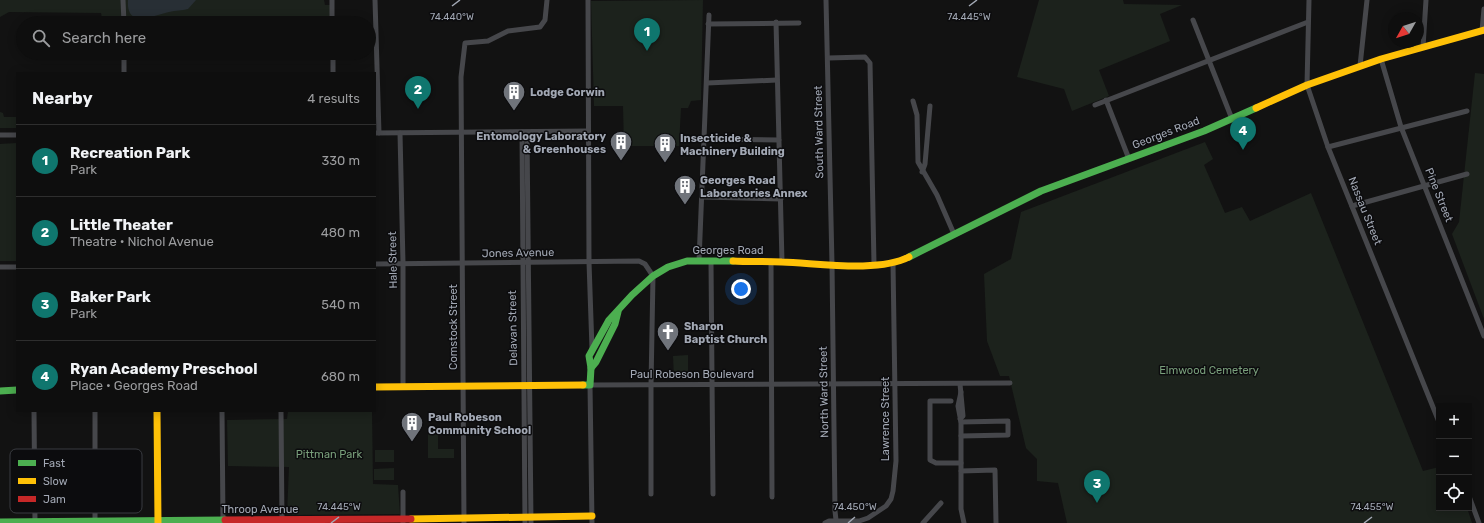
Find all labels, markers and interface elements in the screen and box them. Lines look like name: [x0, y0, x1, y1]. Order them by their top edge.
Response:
text: 74.440°W: [430, 11, 474, 23]
text: 74.445°W: [947, 11, 991, 23]
north arrow: [1388, 12, 1424, 48]
search box: [16, 16, 376, 60]
pin: 1: [634, 18, 660, 51]
icon: search: [30, 27, 52, 49]
text: Search here: [62, 29, 146, 47]
pin: 2: [405, 76, 431, 109]
building icon: Lodge Corwin: [501, 79, 527, 112]
street label: South Ward Street: [812, 85, 826, 179]
place label: Lodge Corwin: [530, 86, 605, 99]
text: Nearby: [32, 88, 93, 108]
text: 4 results: [307, 91, 360, 106]
street label: Georges Road: [1130, 114, 1202, 152]
pin: 4: [1230, 117, 1256, 150]
building icon: Entomology Laboratory & Greenhouses: [608, 129, 634, 162]
place label: Entomology Laboratory & Greenhouses: [476, 130, 606, 156]
building icon: Insecticide & Machinery Building: [652, 131, 678, 164]
place label: Insecticide & Machinery Building: [680, 132, 785, 158]
text: Recreation Park: [70, 144, 190, 162]
text: 1: [42, 153, 48, 168]
text: 330 m: [321, 153, 360, 168]
text: Park: [70, 162, 97, 177]
street label: Pine Street: [1422, 166, 1456, 225]
building icon: Georges Road Laboratories Annex: [672, 173, 698, 206]
place label: Georges Road Laboratories Annex: [700, 174, 808, 200]
street label: Nassau Street: [1345, 175, 1385, 248]
text: Little Theater: [70, 216, 173, 234]
text: 2: [41, 225, 49, 240]
text: 480 m: [321, 225, 360, 240]
street label: Hale Street: [386, 231, 400, 289]
text: Theatre · Nichol Avenue: [70, 234, 214, 249]
street label: Georges Road: [692, 244, 764, 257]
street label: Jones Avenue: [482, 246, 554, 260]
your location: [731, 279, 751, 299]
street label: Comstock Street: [447, 283, 460, 370]
text: Baker Park: [70, 288, 151, 306]
street label: Delavan Street: [506, 289, 520, 366]
text: 3: [41, 297, 49, 312]
text: 540 m: [321, 297, 360, 312]
text: Park: [70, 306, 97, 321]
church icon: Sharon Baptist Church: [655, 319, 681, 352]
place label: Sharon Baptist Church: [684, 320, 767, 346]
street label: North Ward Street: [817, 345, 831, 438]
text: Ryan Academy Preschool: [70, 360, 258, 378]
park label: Elmwood Cemetery: [1159, 364, 1259, 377]
street label: Paul Robeson Boulevard: [630, 368, 754, 381]
text: 4: [41, 369, 49, 384]
text: 680 m: [321, 369, 360, 384]
street label: Lawrence Street: [879, 376, 892, 461]
text: Place · Georges Road: [70, 378, 198, 393]
map controls: [1436, 403, 1472, 511]
button: +: [1436, 403, 1472, 439]
building icon: Paul Robeson Community School: [399, 410, 425, 443]
place label: Paul Robeson Community School: [428, 411, 531, 437]
button: −: [1436, 439, 1472, 475]
park label: Pittman Park: [296, 448, 363, 461]
legend: [10, 449, 142, 513]
text: Fast: [43, 457, 66, 470]
pin: 3: [1084, 470, 1110, 503]
text: Slow: [43, 475, 68, 488]
button: locate: [1436, 475, 1472, 511]
text: Jam: [43, 493, 66, 506]
text: 74.445°W: [317, 501, 361, 513]
text: 74.450°W: [833, 501, 877, 513]
text: 74.455°W: [1350, 501, 1394, 513]
street label: Throop Avenue: [221, 503, 299, 516]

